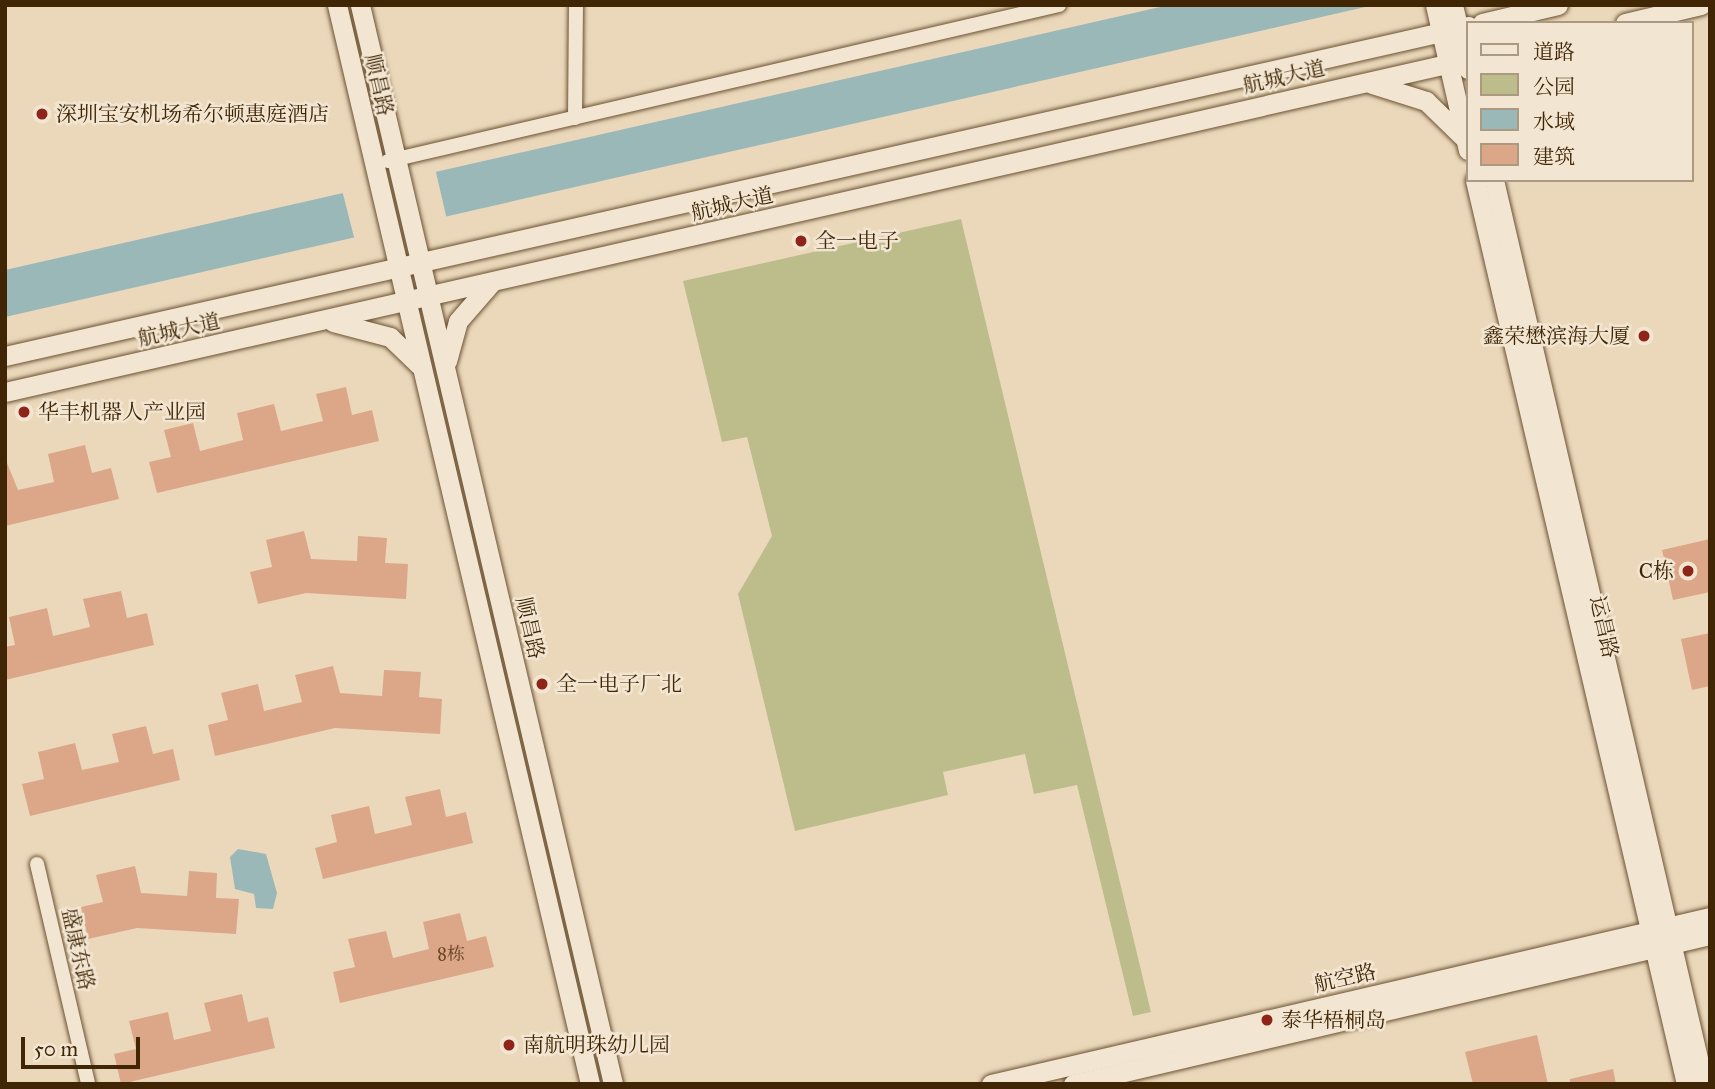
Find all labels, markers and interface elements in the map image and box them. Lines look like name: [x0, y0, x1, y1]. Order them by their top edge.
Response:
legend: [1466, 21, 1694, 182]
text: 道路: [1533, 39, 1575, 65]
street label: 顺昌路: [360, 51, 398, 119]
street label: 航城大道: [1240, 55, 1328, 99]
text: 公园: [1533, 74, 1575, 100]
place label: 深圳宝安机场希尔顿惠庭酒店: [56, 101, 329, 127]
marker: 深圳宝安机场希尔顿惠庭酒店: [34, 106, 50, 122]
text: 水域: [1533, 109, 1575, 135]
text: 建筑: [1533, 144, 1575, 170]
street label: 航城大道: [688, 182, 776, 226]
place label: 全一电子: [815, 228, 899, 254]
marker: 全一电子: [793, 233, 809, 249]
street label: 航城大道: [135, 308, 223, 352]
place label: 鑫荣懋滨海大厦: [1483, 323, 1630, 349]
marker: 鑫荣懋滨海大厦: [1636, 328, 1652, 344]
place label: 华丰机器人产业园: [38, 399, 206, 425]
marker: 华丰机器人产业园: [16, 404, 32, 420]
place label: C栋: [1639, 558, 1674, 584]
marker: C栋: [1680, 563, 1696, 579]
street label: 运昌路: [1585, 593, 1623, 661]
street label: 顺昌路: [511, 594, 549, 662]
place label: 全一电子厂北: [556, 671, 682, 697]
marker: 全一电子厂北: [534, 676, 550, 692]
street label: 盛康东路: [56, 905, 100, 993]
house number: 8栋: [437, 943, 465, 965]
street label: 航空路: [1311, 959, 1379, 997]
place label: 泰华梧桐岛: [1281, 1007, 1386, 1033]
marker: 泰华梧桐岛: [1259, 1012, 1275, 1028]
scale bar: [24, 1023, 144, 1066]
place label: 南航明珠幼儿园: [523, 1032, 670, 1058]
text: 50 m: [34, 1036, 78, 1062]
marker: 南航明珠幼儿园: [501, 1037, 517, 1053]

